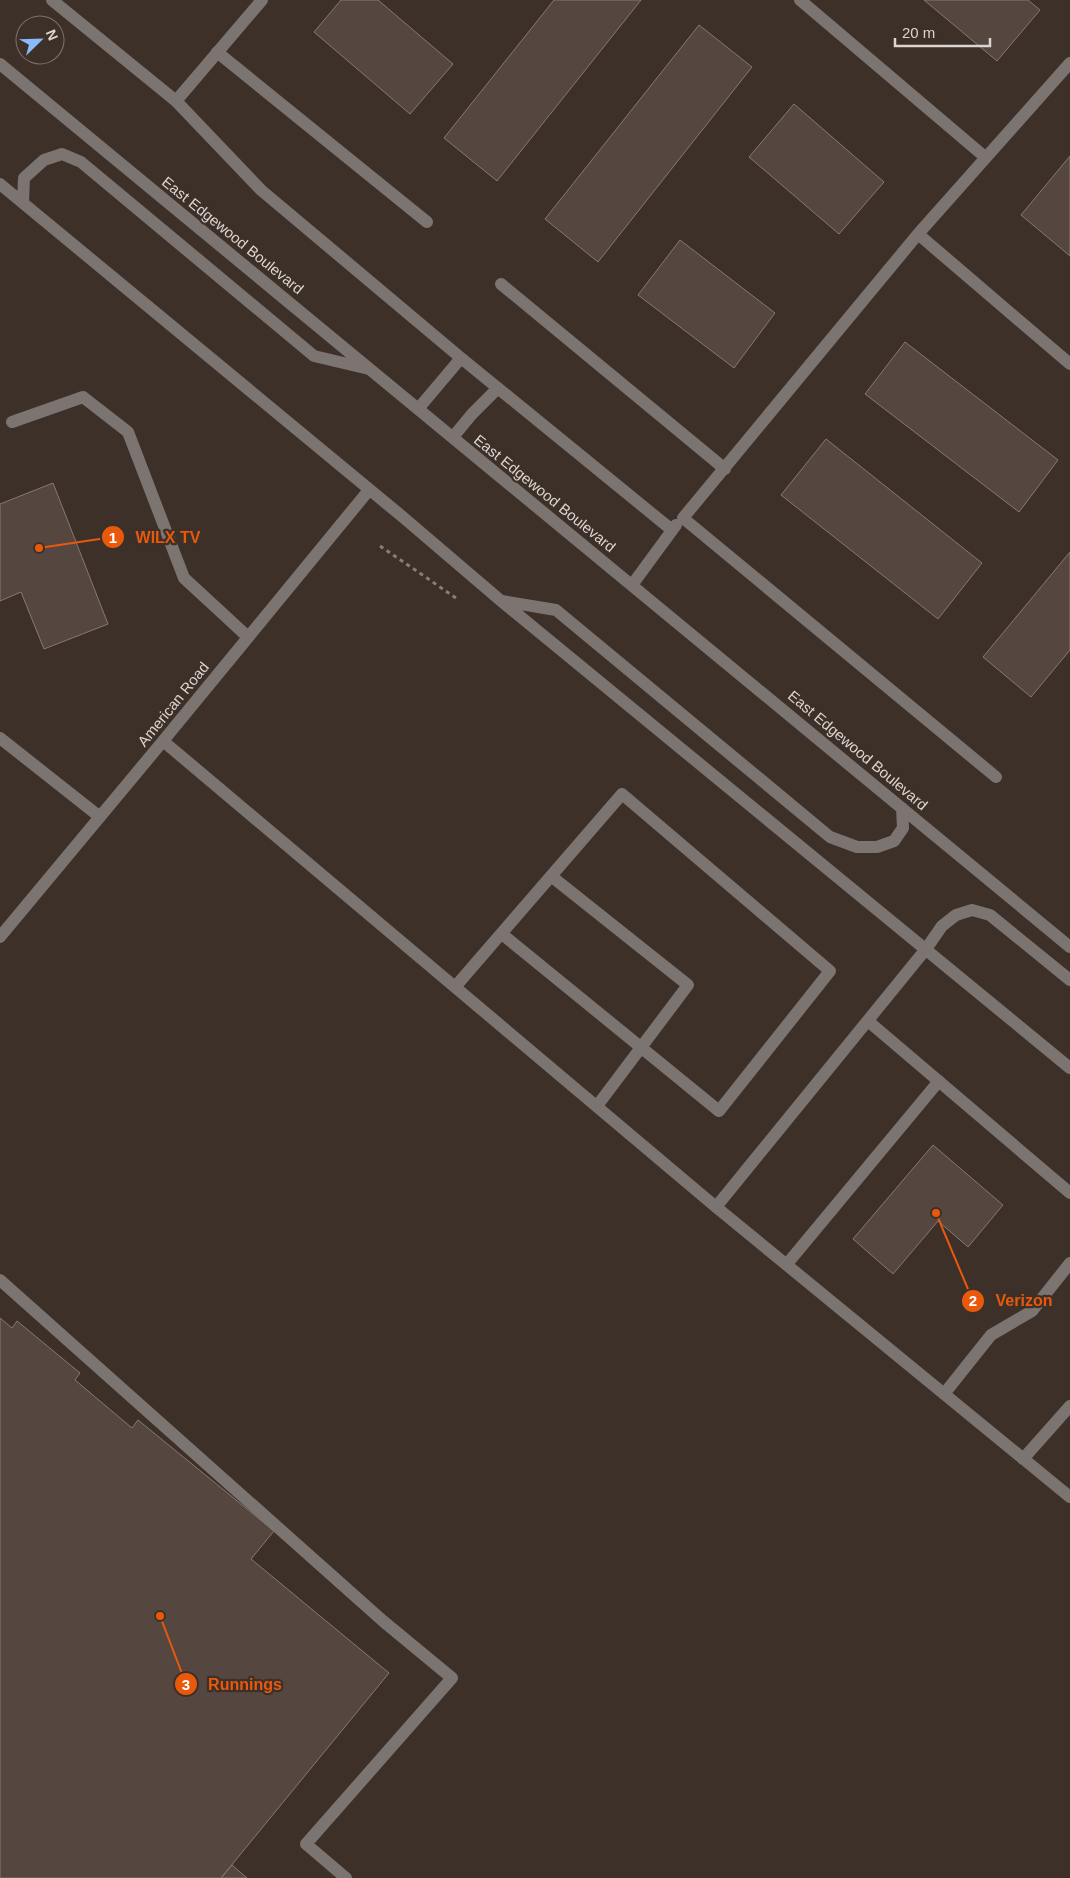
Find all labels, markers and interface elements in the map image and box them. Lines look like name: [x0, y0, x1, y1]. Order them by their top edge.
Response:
north arrow: [15, 15, 65, 65]
scale bar: [895, 15, 990, 47]
text: 20 m: [902, 24, 935, 41]
text: N: [43, 27, 61, 43]
street label: East Edgewood Boulevard: [159, 173, 307, 297]
street label: East Edgewood Boulevard: [471, 431, 619, 555]
callout: WILX TV: [100, 522, 210, 553]
text: 1: [109, 529, 117, 546]
text: WILX TV: [136, 529, 201, 546]
street label: American Road: [134, 658, 212, 750]
street label: East Edgewood Boulevard: [785, 687, 931, 813]
callout: Verizon: [960, 1285, 1062, 1316]
text: 2: [969, 1292, 977, 1309]
text: Verizon: [996, 1292, 1052, 1309]
callout: Runnings: [173, 1669, 292, 1700]
text: 3: [182, 1676, 190, 1693]
text: Runnings: [208, 1676, 282, 1693]

